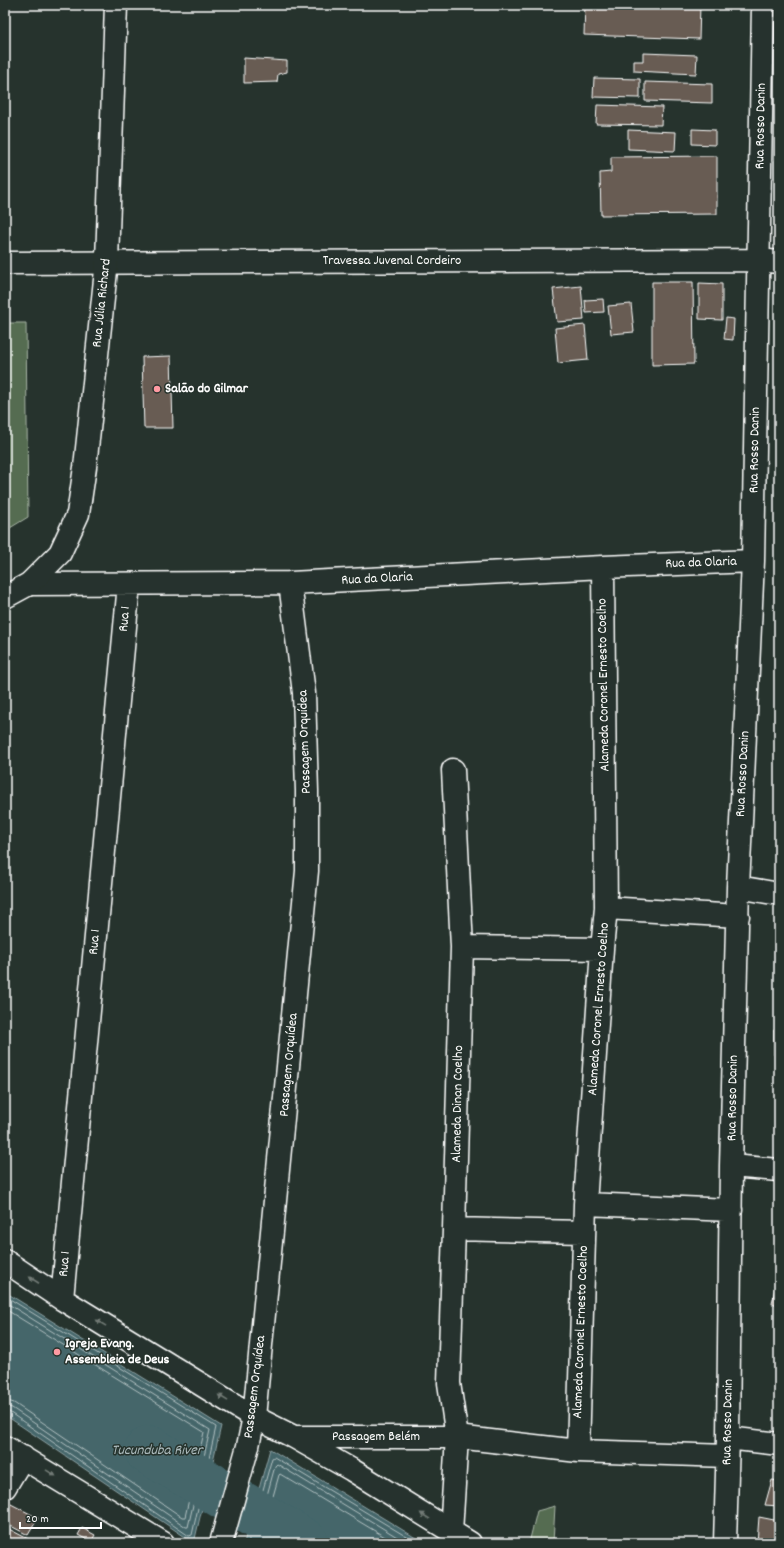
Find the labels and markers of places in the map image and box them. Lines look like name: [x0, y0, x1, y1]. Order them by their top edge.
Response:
place label: Salão do Gilmar: [165, 379, 249, 399]
marker: Salão do Gilmar: [152, 384, 162, 394]
place label: Igreja Evang. Assembleia de Deus: [65, 1334, 169, 1370]
marker: Igreja Evang. Assembleia de Deus: [52, 1347, 62, 1357]

